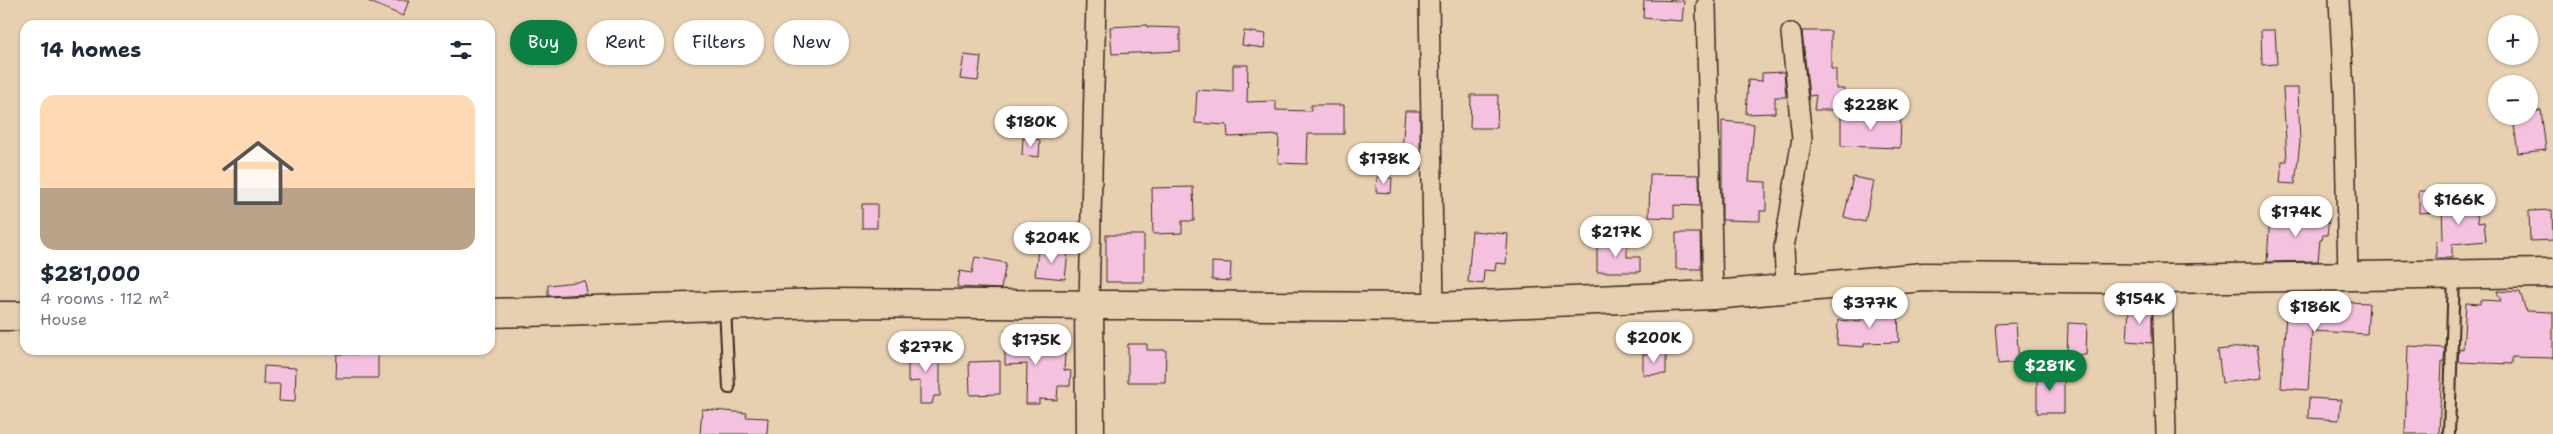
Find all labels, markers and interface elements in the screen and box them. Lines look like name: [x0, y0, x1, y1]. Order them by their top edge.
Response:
map controls: [2488, 15, 2538, 125]
button: +: [2488, 15, 2538, 65]
chip: Buy: [510, 20, 577, 65]
chip: Rent: [587, 20, 664, 65]
chip: Filters: [674, 20, 764, 65]
chip: New: [774, 20, 849, 65]
text: 14 homes: [40, 36, 141, 64]
icon: filters: [447, 36, 475, 64]
button: −: [2488, 75, 2538, 125]
pin: $228K: [1836, 88, 1906, 131]
text: $228K: [1844, 94, 1898, 115]
pin: $180K: [996, 106, 1066, 148]
text: $180K: [1006, 111, 1056, 132]
icon: home: [213, 128, 303, 218]
pin: $178K: [1349, 142, 1419, 185]
text: $178K: [1359, 148, 1409, 169]
pin: $166K: [2424, 184, 2494, 226]
text: $166K: [2434, 189, 2484, 210]
pin: $174K: [2261, 196, 2331, 238]
text: $174K: [2271, 201, 2321, 222]
pin: $217K: [1581, 216, 1651, 258]
text: $217K: [1591, 221, 1641, 242]
pin: $204K: [1017, 222, 1087, 264]
text: $204K: [1025, 227, 1079, 248]
text: $281,000: [40, 260, 141, 288]
pin: $154K: [2105, 282, 2175, 325]
pin: $377K: [1835, 286, 1905, 329]
text: 4 rooms · 112 m²: [40, 288, 170, 309]
text: $154K: [2115, 288, 2165, 309]
pin: $186K: [2280, 290, 2350, 333]
text: $377K: [1843, 292, 1897, 313]
text: $186K: [2290, 296, 2340, 317]
text: House: [40, 309, 87, 330]
pin: $200K: [1619, 322, 1689, 364]
pin: $175K: [1001, 324, 1071, 366]
text: $200K: [1627, 327, 1681, 348]
text: $175K: [1011, 329, 1061, 350]
pin: $277K: [891, 330, 961, 373]
text: $277K: [899, 336, 953, 357]
pin: $281K: [2015, 350, 2085, 392]
text: $281K: [2025, 355, 2075, 376]

